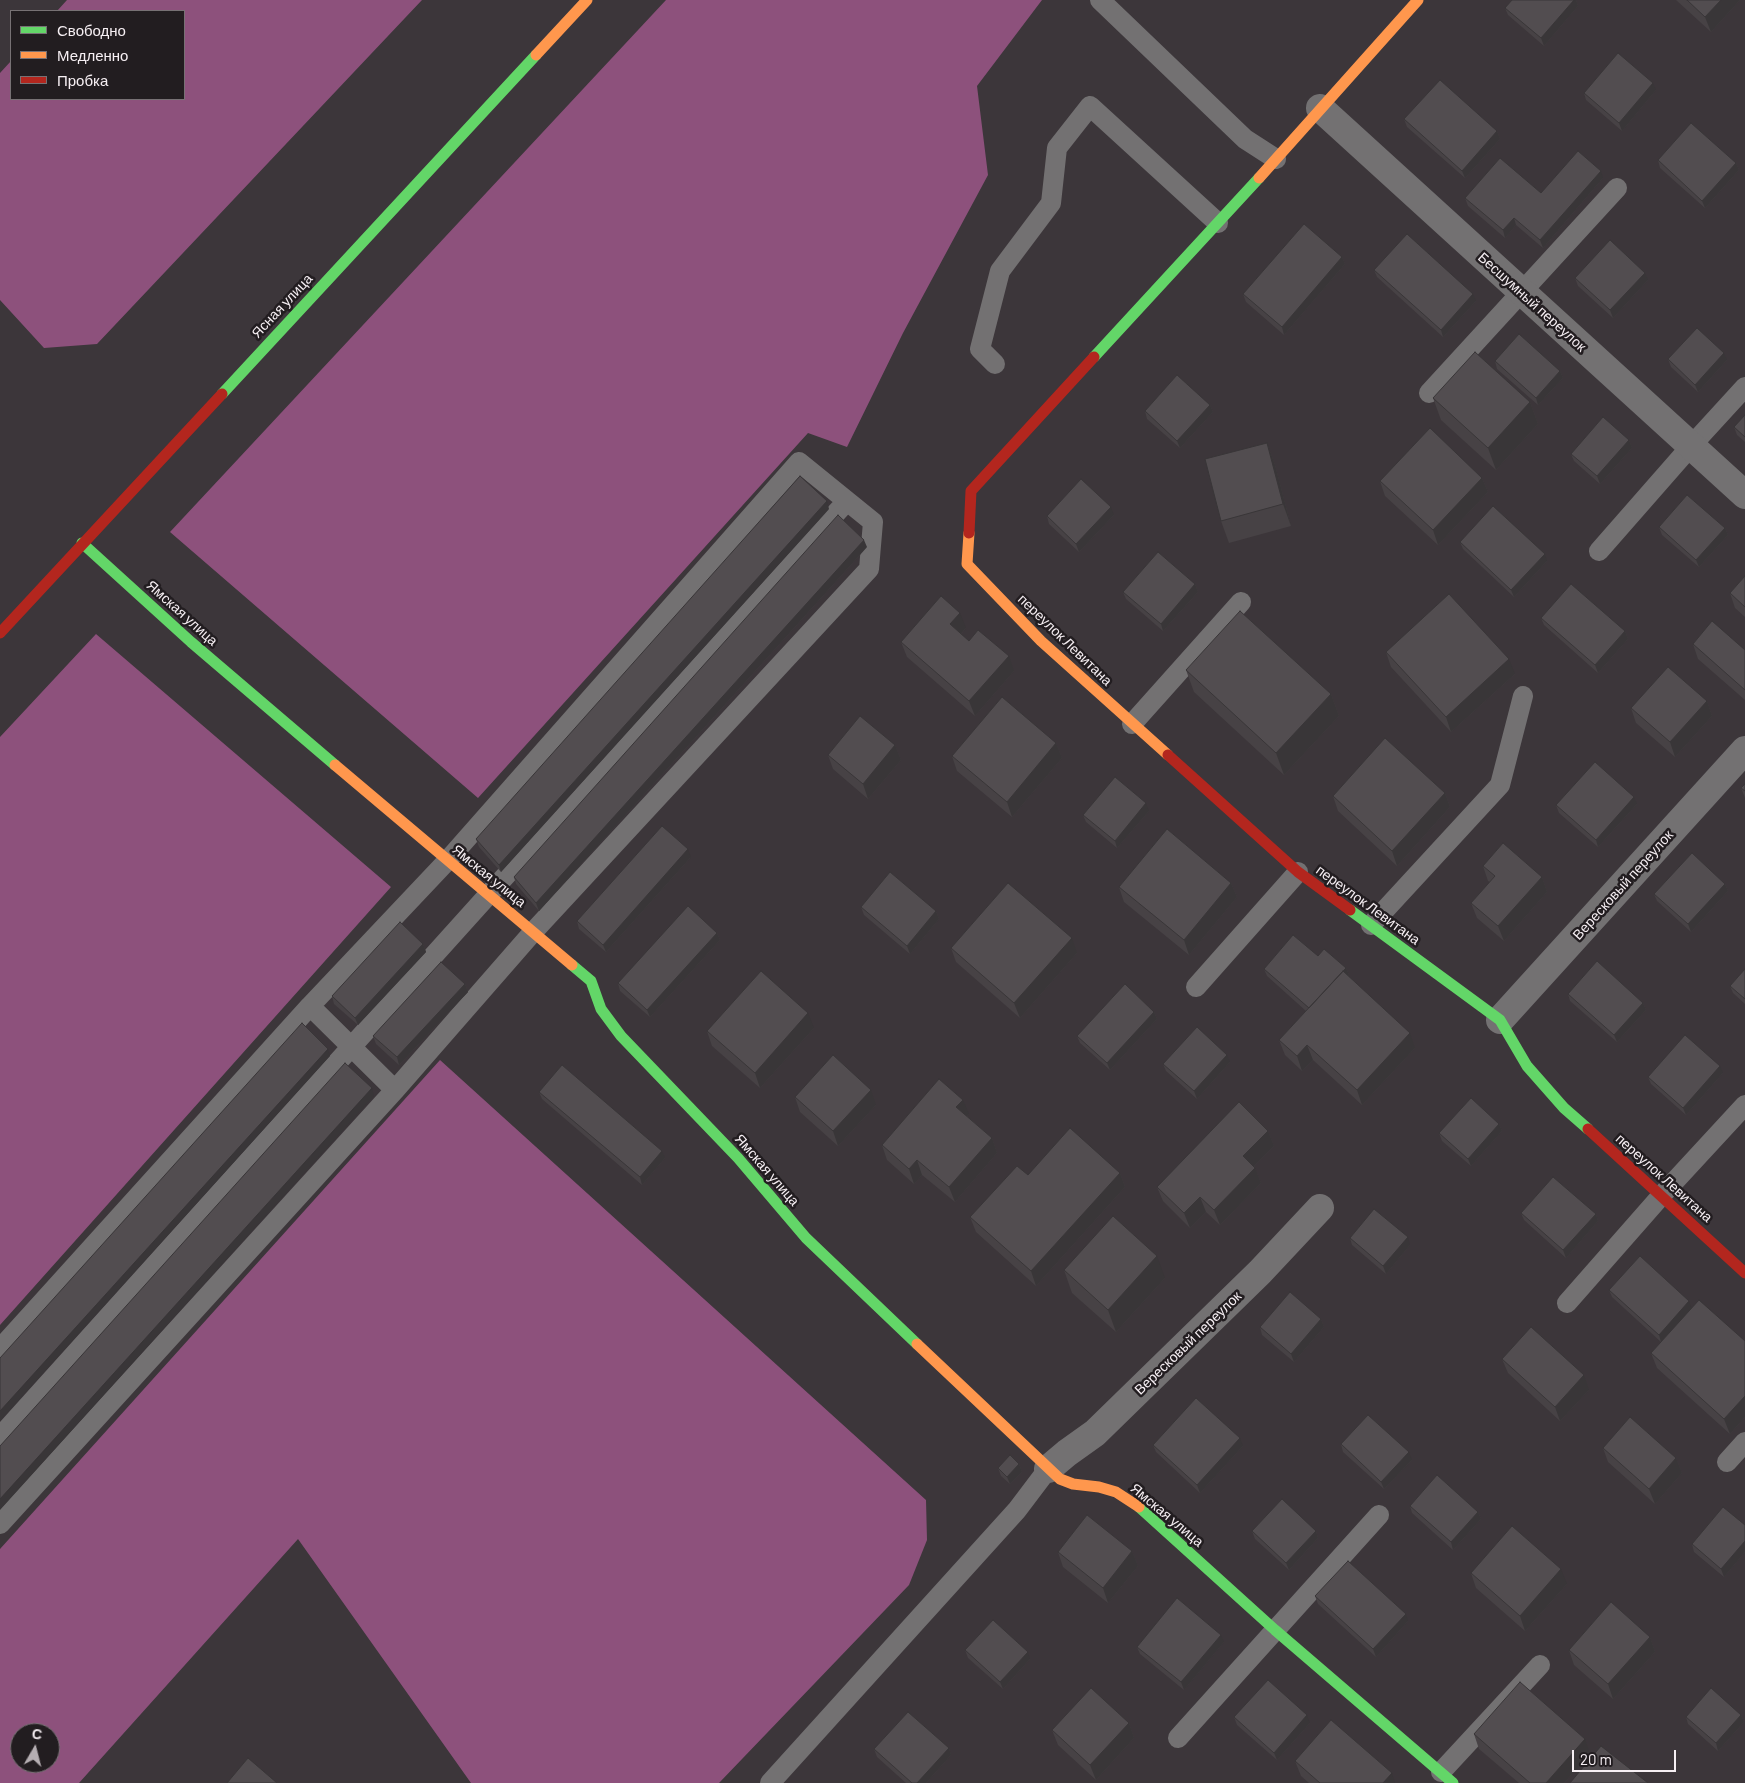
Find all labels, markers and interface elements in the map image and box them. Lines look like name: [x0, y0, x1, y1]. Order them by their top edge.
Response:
legend: [10, 10, 185, 100]
text: Свободно: [57, 21, 126, 39]
text: Медленно: [57, 46, 128, 64]
text: Пробка: [57, 71, 108, 89]
street label: Бесшумный переулок: [1474, 249, 1590, 355]
street label: Ясная улица: [248, 270, 316, 342]
street label: Ямская улица: [143, 577, 221, 649]
street label: переулок Левитана: [1014, 591, 1116, 689]
street label: Вересковый переулок: [1569, 827, 1677, 943]
street label: Ямская улица: [449, 841, 529, 911]
street label: переулок Левитана: [1313, 862, 1423, 948]
street label: переулок Левитана: [1612, 1130, 1716, 1226]
street label: Ямская улица: [731, 1131, 803, 1209]
street label: Вересковый переулок: [1131, 1288, 1245, 1398]
street label: Ямская улица: [1127, 1480, 1207, 1550]
north arrow: [10, 1723, 60, 1773]
text: С: [31, 1725, 43, 1743]
scale bar: [1575, 1740, 1679, 1772]
text: 20 m: [1580, 1750, 1612, 1768]

